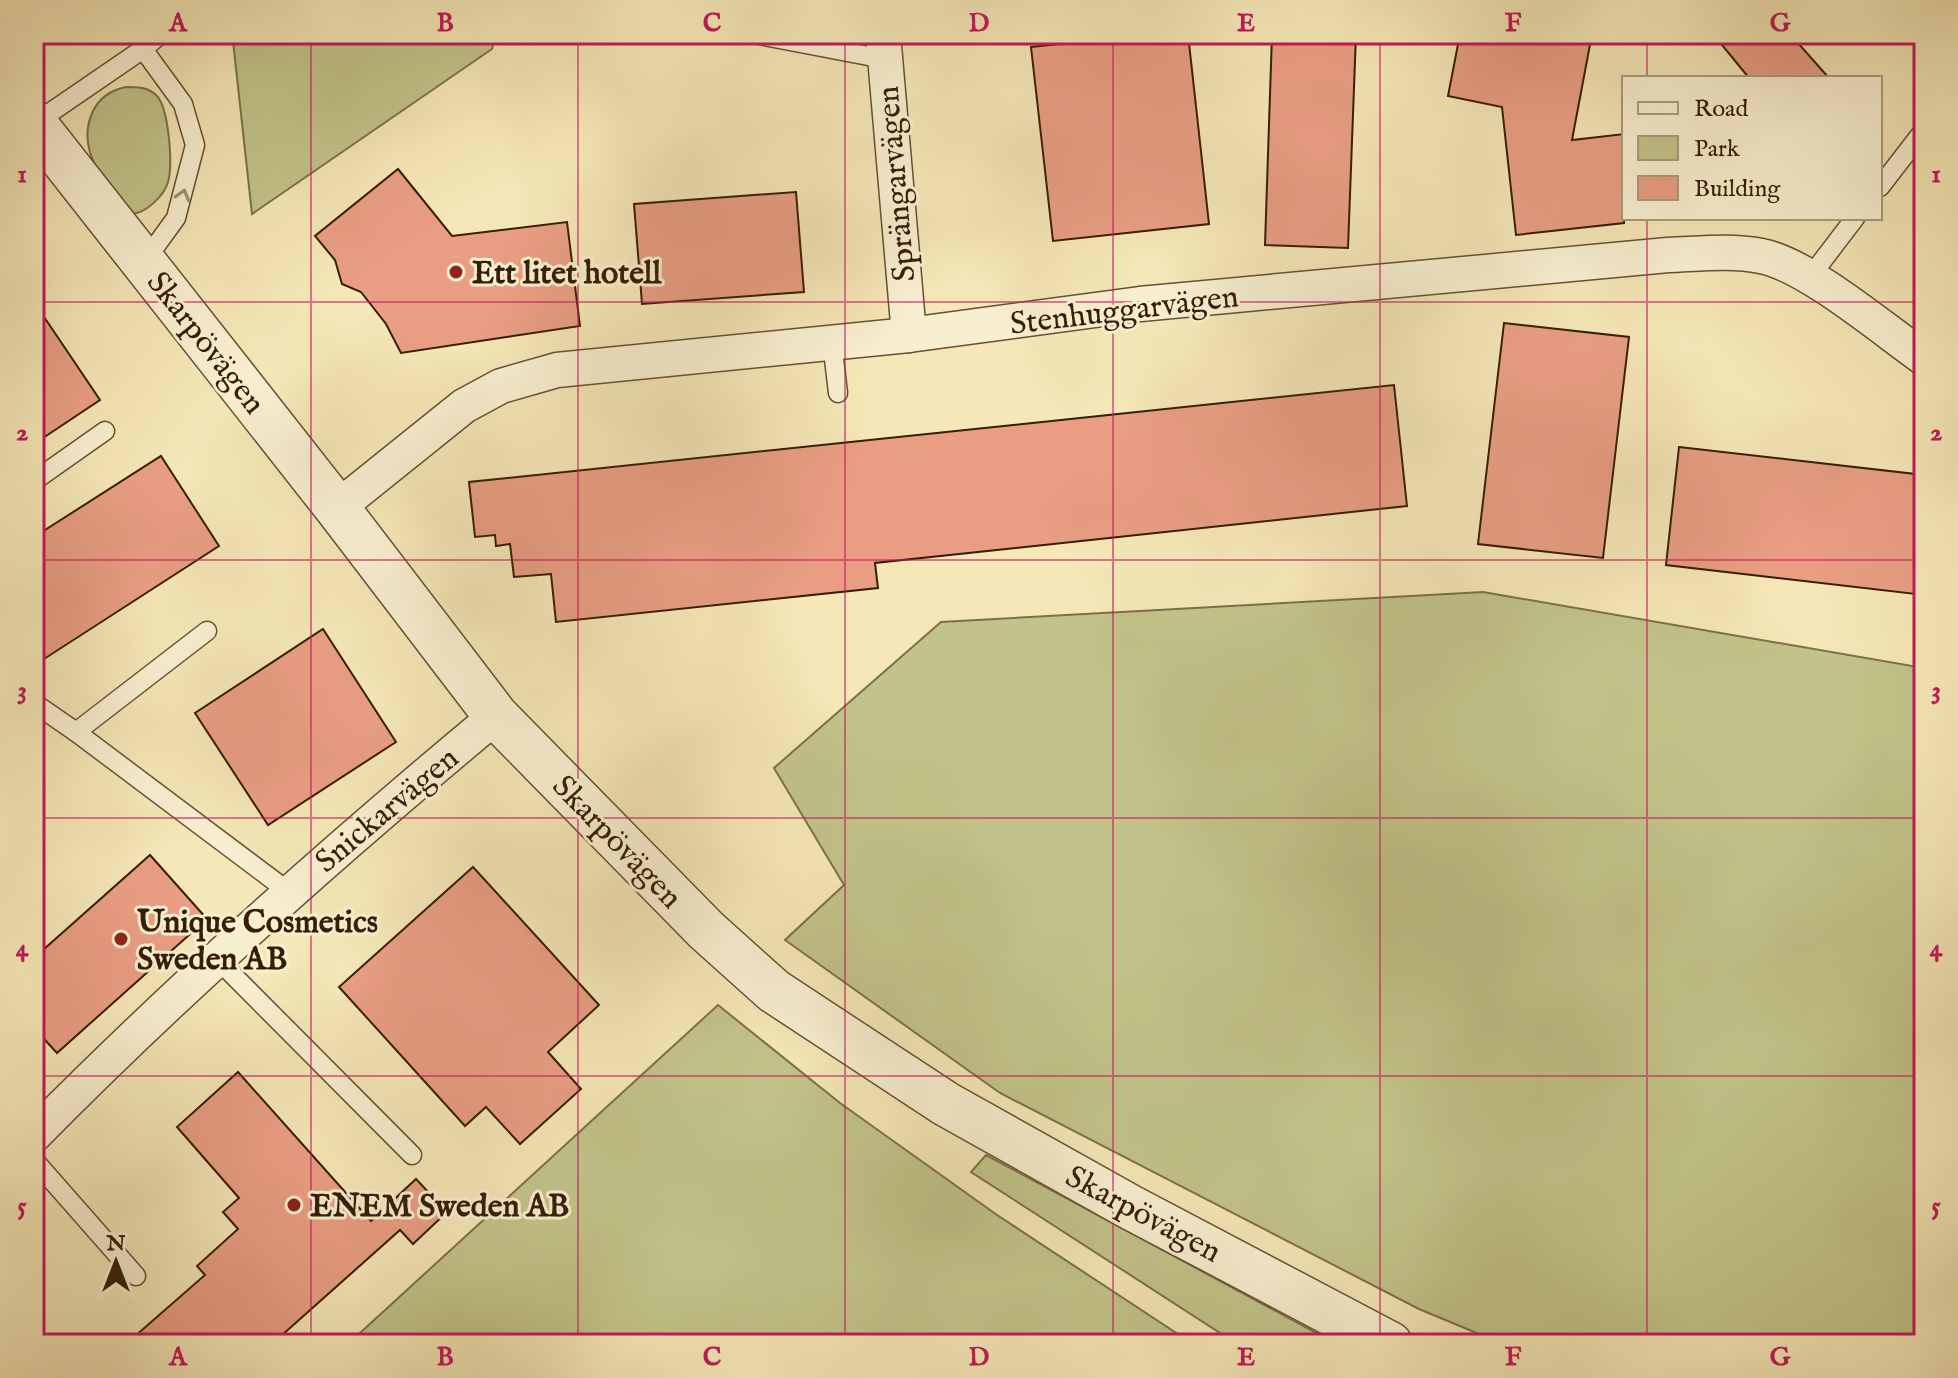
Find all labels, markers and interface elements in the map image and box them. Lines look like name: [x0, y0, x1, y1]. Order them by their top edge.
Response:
text: A: [168, 7, 188, 40]
text: B: [436, 7, 454, 40]
text: C: [703, 7, 722, 40]
text: D: [969, 7, 990, 40]
text: E: [1237, 7, 1255, 40]
text: F: [1505, 7, 1522, 40]
text: G: [1770, 7, 1791, 40]
legend: [1622, 76, 1882, 220]
street label: Sprängarvägen: [869, 84, 926, 283]
text: Road: [1694, 94, 1748, 125]
text: Park: [1694, 134, 1740, 165]
text: 1: [17, 158, 27, 191]
text: 1: [1931, 158, 1941, 191]
text: Building: [1694, 174, 1781, 205]
one-way arrow: [173, 189, 190, 202]
place label: Ett litet hotell: [472, 254, 663, 295]
marker: Ett litet hotell: [447, 263, 465, 281]
street label: Skarpövägen: [136, 264, 274, 423]
street label: Stenhuggarvägen: [1008, 277, 1241, 346]
text: 2: [16, 416, 28, 449]
text: 2: [1930, 416, 1942, 449]
text: 3: [17, 674, 27, 707]
text: 3: [1931, 674, 1941, 707]
street label: Snickarvägen: [307, 739, 468, 883]
street label: Skarpövägen: [542, 767, 690, 918]
place label: Unique Cosmetics Sweden AB: [137, 903, 378, 981]
marker: Unique Cosmetics Sweden AB: [112, 930, 130, 948]
text: 4: [16, 932, 30, 965]
text: 4: [1930, 932, 1944, 965]
street label: Skarpövägen: [1058, 1157, 1228, 1273]
place label: ENEM Sweden AB: [310, 1187, 569, 1228]
text: 5: [17, 1190, 27, 1223]
text: 5: [1931, 1190, 1941, 1223]
marker: ENEM Sweden AB: [285, 1196, 303, 1214]
north arrow: [76, 1222, 156, 1302]
text: N: [105, 1230, 126, 1258]
text: A: [168, 1341, 188, 1374]
text: B: [436, 1341, 454, 1374]
text: C: [703, 1341, 722, 1374]
text: D: [969, 1341, 990, 1374]
text: E: [1237, 1341, 1255, 1374]
text: F: [1505, 1341, 1522, 1374]
text: G: [1770, 1341, 1791, 1374]

